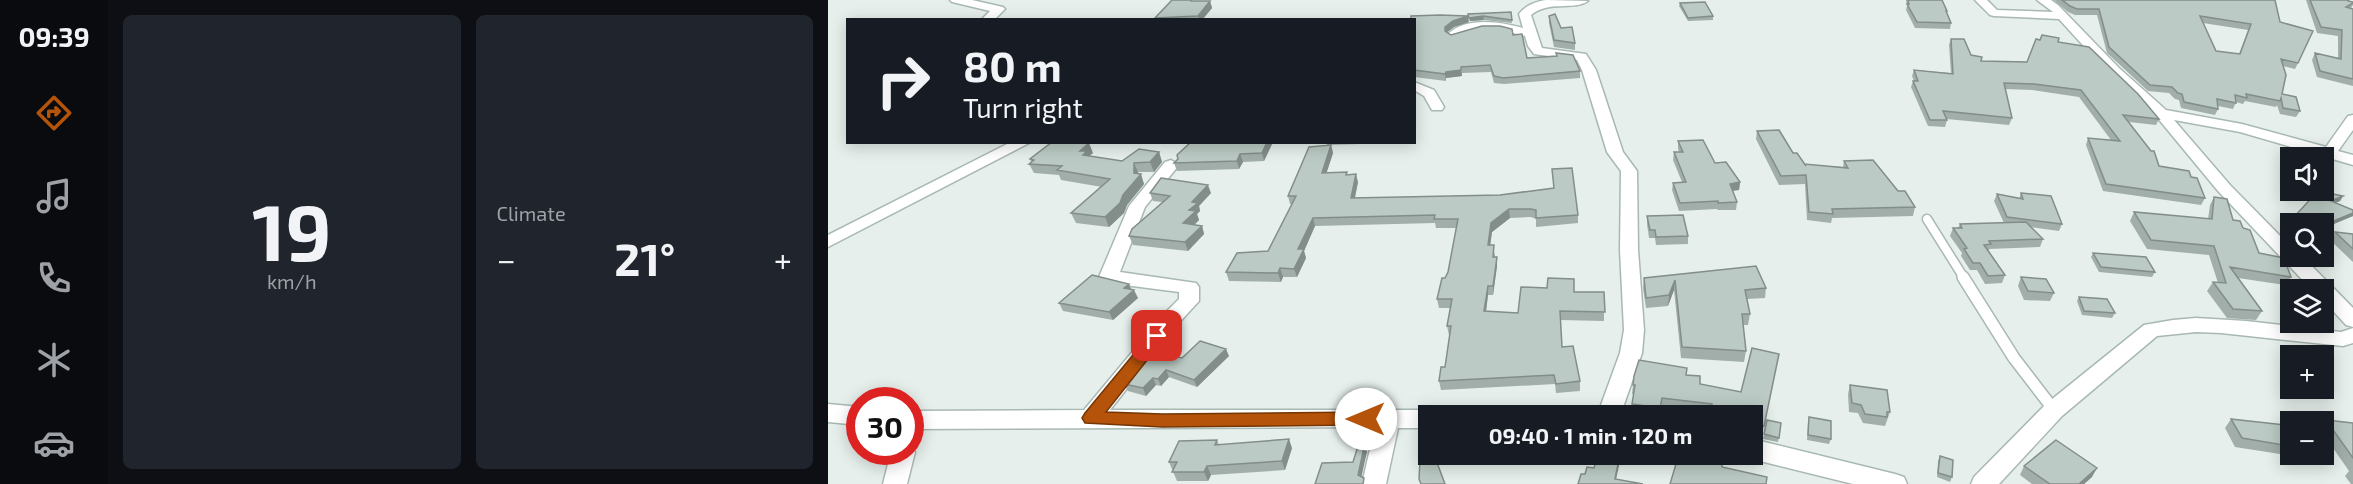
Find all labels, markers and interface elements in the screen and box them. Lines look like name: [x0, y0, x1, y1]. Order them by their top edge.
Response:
text: 09:39: [18, 20, 90, 52]
text: 80 m: [963, 40, 1062, 90]
icon: right: [864, 42, 942, 120]
text: Turn right: [963, 91, 1083, 123]
icon: directions: [33, 92, 75, 134]
map controls: [2280, 147, 2334, 465]
button: sound: [2280, 147, 2334, 201]
icon: music: [33, 175, 75, 217]
text: 19: [252, 183, 332, 277]
text: Climate: [497, 201, 566, 225]
button: search: [2280, 213, 2334, 267]
text: 21°: [614, 231, 675, 285]
text: −: [497, 239, 516, 279]
text: +: [774, 239, 792, 279]
icon: phone: [33, 257, 75, 299]
text: km/h: [267, 269, 317, 293]
button: layers: [2280, 279, 2334, 333]
pin: [1131, 310, 1182, 361]
icon: arrive: [1140, 319, 1173, 352]
icon: climate: [33, 339, 75, 381]
button: +: [2280, 345, 2334, 399]
speed limit sign: 30: [846, 387, 924, 465]
position arrow: [1334, 387, 1398, 451]
button: −: [2280, 411, 2334, 465]
icon: car: [33, 422, 75, 464]
text: 09:40 · 1 min · 120 m: [1489, 422, 1692, 448]

